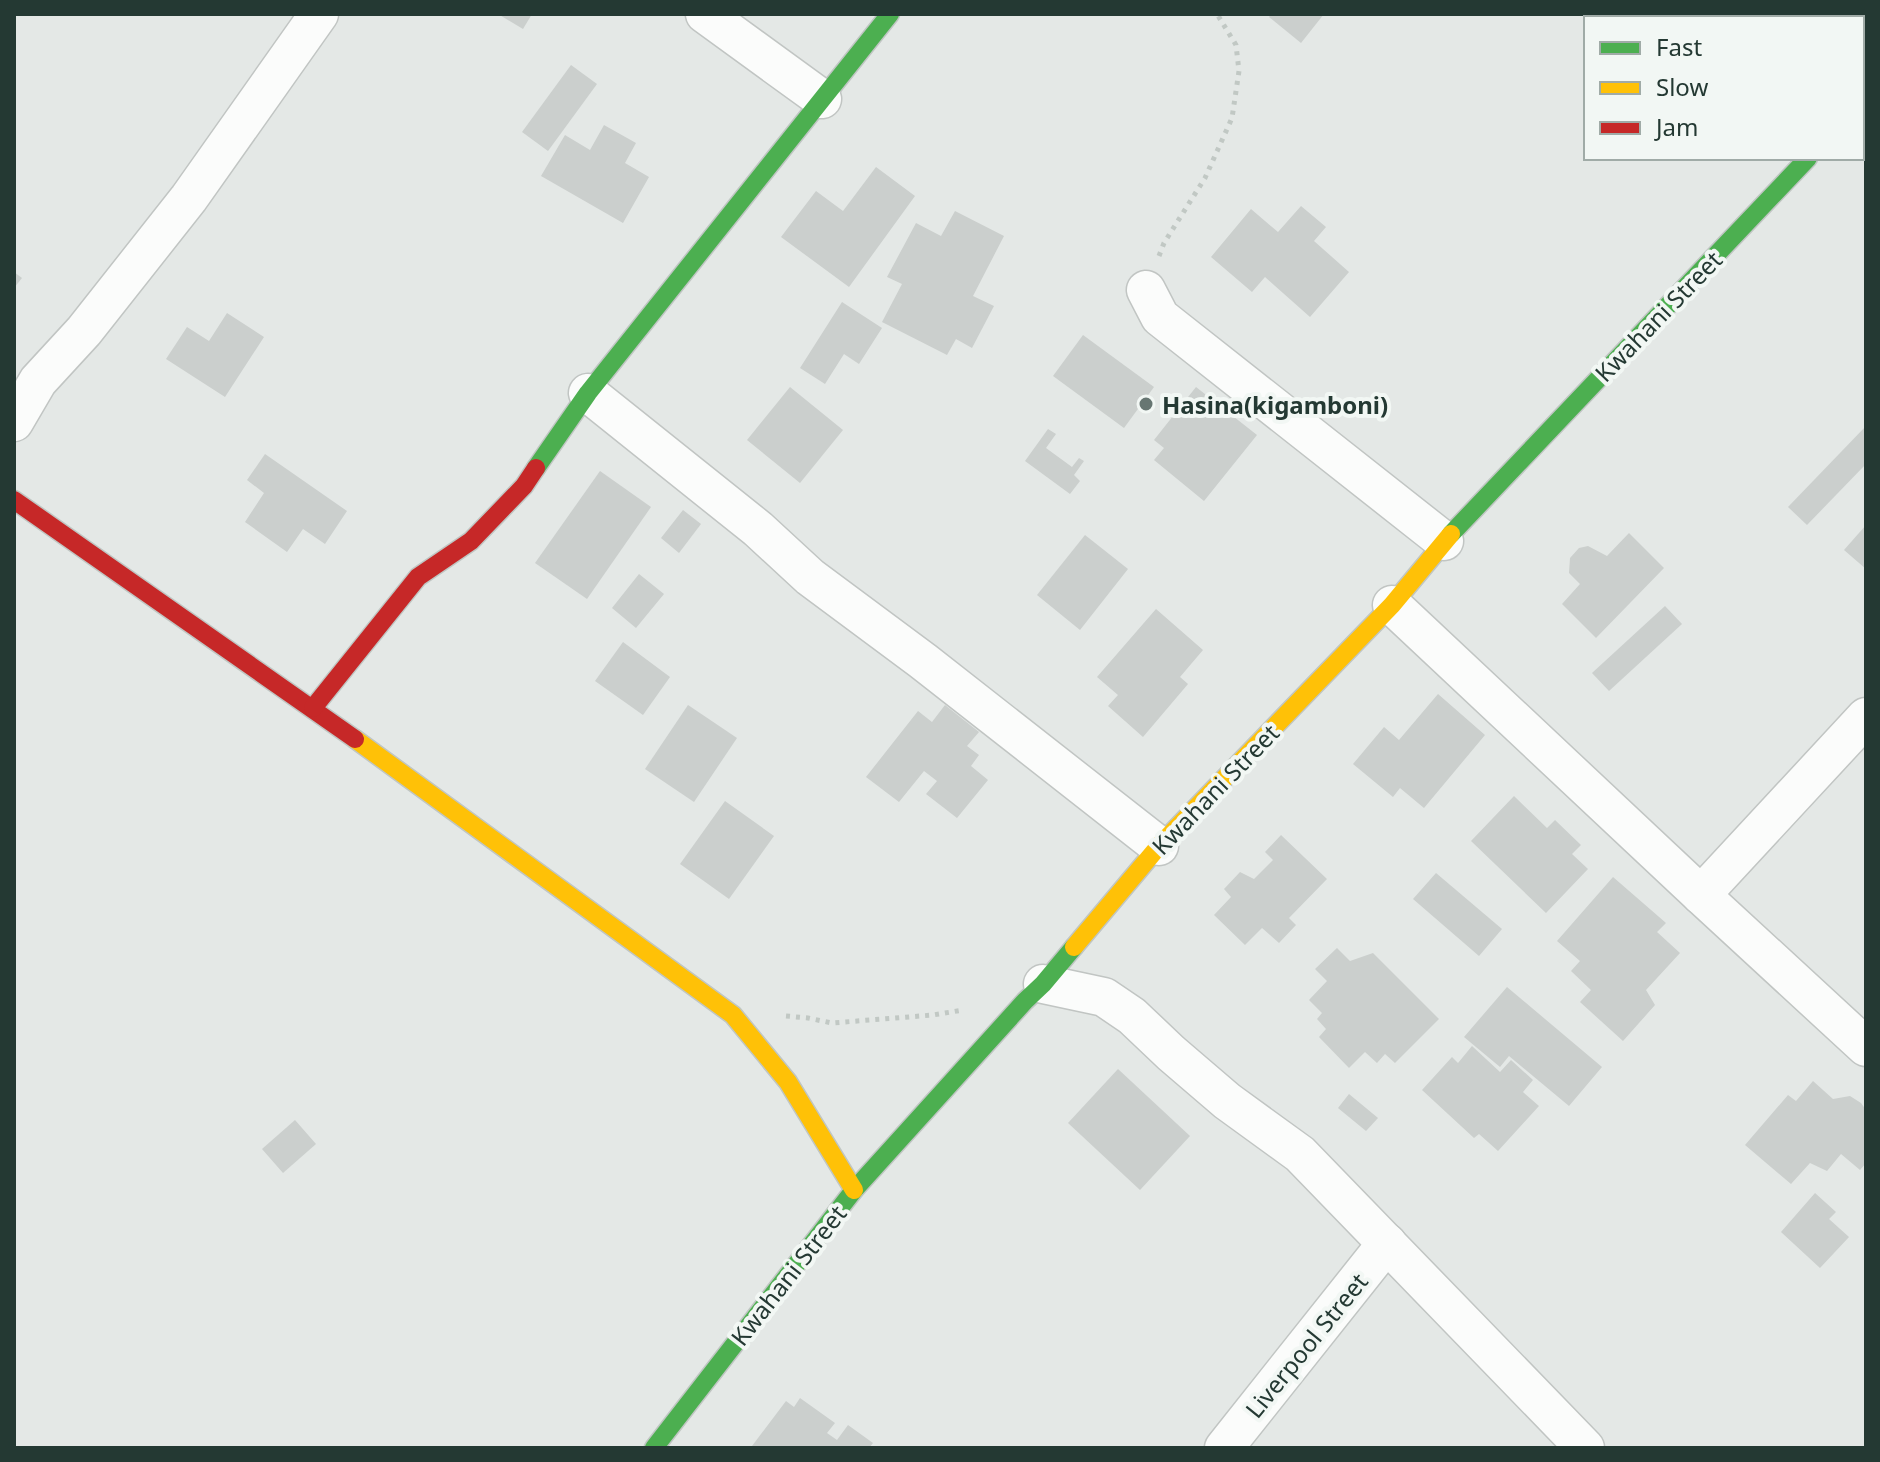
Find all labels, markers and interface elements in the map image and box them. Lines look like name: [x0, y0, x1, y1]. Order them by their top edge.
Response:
legend: [1584, 16, 1864, 160]
text: Fast: [1656, 30, 1702, 63]
text: Slow: [1656, 70, 1708, 103]
text: Jam: [1654, 110, 1698, 143]
street label: Kwahani Street: [1587, 243, 1729, 389]
place label: Hasina(kigamboni): [1162, 388, 1388, 421]
marker: Hasina(kigamboni): [1137, 395, 1155, 413]
street label: Kwahani Street: [1144, 716, 1286, 862]
street label: Kwahani Street: [723, 1198, 853, 1352]
street label: Liverpool Street: [1237, 1265, 1375, 1424]

